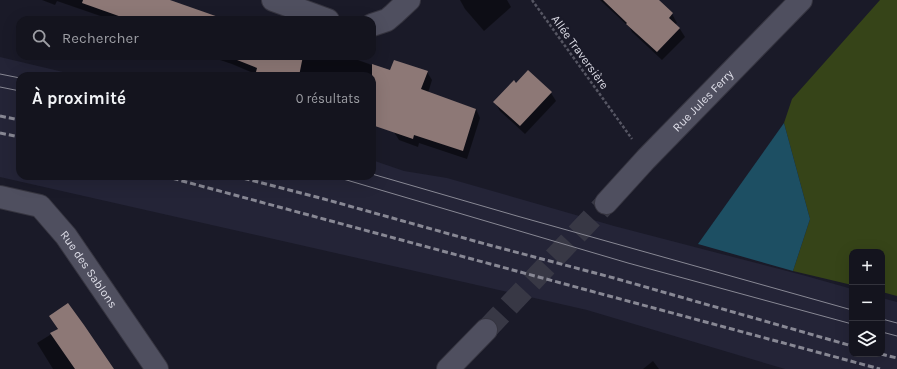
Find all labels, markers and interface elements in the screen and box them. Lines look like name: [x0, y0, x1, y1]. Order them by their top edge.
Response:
street label: Allée Traversière: [548, 12, 612, 92]
search box: [16, 16, 376, 60]
icon: search: [30, 27, 52, 49]
text: Rechercher: [62, 29, 139, 47]
street label: Rue Jules Ferry: [670, 66, 736, 134]
text: À proximité: [32, 88, 126, 108]
text: 0 résultats: [296, 91, 360, 106]
street label: Rue des Sablons: [57, 228, 120, 311]
map controls: [849, 249, 885, 357]
button: +: [849, 249, 885, 285]
button: −: [849, 285, 885, 321]
button: layers: [849, 321, 885, 357]

